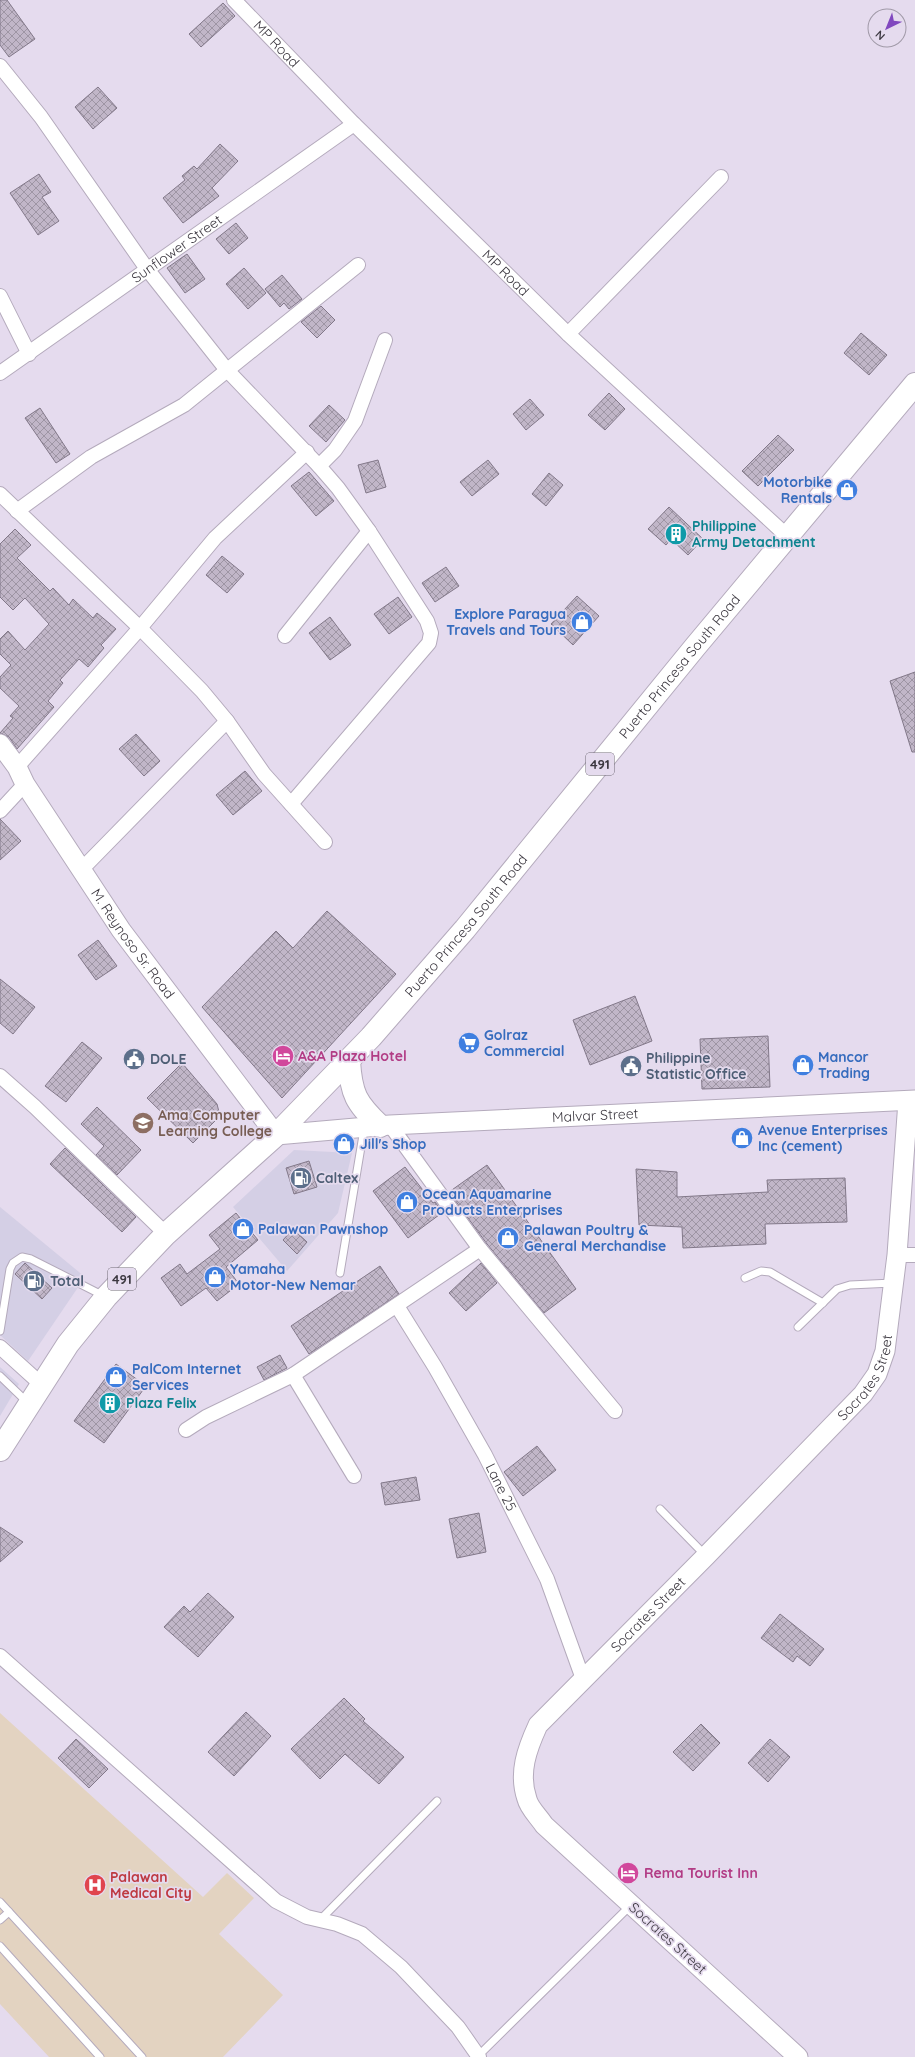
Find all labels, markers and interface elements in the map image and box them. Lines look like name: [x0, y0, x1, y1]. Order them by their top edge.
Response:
north arrow: [867, 8, 907, 48]
street label: MP Road: [250, 17, 303, 71]
text: N: [872, 27, 888, 43]
street label: Sunflower Street: [128, 211, 226, 287]
street label: MP Road: [478, 246, 533, 300]
place label: Motorbike Rentals: [763, 473, 832, 507]
shop icon: Motorbike Rentals: [834, 477, 860, 503]
place label: Philippine Army Detachment: [692, 517, 816, 551]
building icon: Philippine Army Detachment: [663, 521, 689, 547]
street label: Puerto Princesa South Road: [615, 591, 744, 742]
place label: Explore Paragua Travels and Tours: [446, 605, 566, 639]
shop icon: Explore Paragua Travels and Tours: [569, 609, 595, 635]
road number: 491: [586, 753, 614, 775]
street label: Puerto Princesa South Road: [401, 851, 531, 1001]
street label: M. Reynoso Sr. Road: [87, 885, 179, 1002]
place label: Golraz Commercial: [484, 1026, 565, 1060]
supermarket icon: Golraz Commercial: [456, 1030, 482, 1056]
hotel icon: A&A Plaza Hotel: [270, 1043, 296, 1069]
public building icon: DOLE: [121, 1046, 147, 1072]
place label: A&A Plaza Hotel: [298, 1047, 407, 1065]
place label: Mancor Trading: [818, 1048, 870, 1082]
place label: Philippine Statistic Office: [646, 1049, 747, 1083]
place label: DOLE: [150, 1050, 187, 1068]
shop icon: Mancor Trading: [790, 1052, 816, 1078]
public building icon: Philippine Statistic Office: [618, 1053, 644, 1079]
street label: Malvar Street: [552, 1104, 639, 1126]
place label: Ama Computer Learning College: [158, 1106, 272, 1140]
school or university icon: Ama Computer Learning College: [130, 1110, 156, 1136]
place label: Avenue Enterprises Inc (cement): [758, 1121, 888, 1155]
shop icon: Avenue Enterprises Inc (cement): [729, 1125, 755, 1151]
shop icon: Jill's Shop: [331, 1131, 357, 1157]
place label: Jill's Shop: [360, 1135, 427, 1153]
fuel station icon: Caltex: [288, 1165, 314, 1191]
place label: Caltex: [316, 1169, 358, 1187]
place label: Ocean Aquamarine Products Enterprises: [422, 1185, 563, 1219]
shop icon: Ocean Aquamarine Products Enterprises: [394, 1189, 420, 1215]
shop icon: Palawan Pawnshop: [230, 1216, 256, 1242]
place label: Palawan Pawnshop: [258, 1220, 388, 1238]
place label: Palawan Poultry & General Merchandise: [524, 1221, 666, 1255]
shop icon: Palawan Poultry & General Merchandise: [495, 1225, 521, 1251]
place label: Yamaha Motor-New Nemar: [230, 1260, 356, 1294]
shop icon: Yamaha Motor-New Nemar: [202, 1264, 228, 1290]
fuel station icon: Total: [21, 1268, 47, 1294]
road number: 491: [108, 1268, 136, 1290]
place label: Total: [50, 1272, 84, 1290]
street label: Socrates Street: [833, 1333, 896, 1424]
place label: PalCom Internet Services: [132, 1360, 242, 1394]
shop icon: PalCom Internet Services: [103, 1364, 129, 1390]
building icon: Plaza Felix: [97, 1390, 123, 1416]
place label: Plaza Felix: [126, 1394, 197, 1412]
street label: Lane 25: [482, 1460, 521, 1514]
street label: Socrates Street: [607, 1573, 689, 1656]
hotel icon: Rema Tourist Inn: [615, 1860, 641, 1886]
place label: Rema Tourist Inn: [644, 1864, 758, 1882]
place label: Palawan Medical City: [110, 1868, 192, 1902]
hospital icon: Palawan Medical City: [82, 1872, 108, 1898]
street label: Socrates Street: [625, 1898, 711, 1978]

